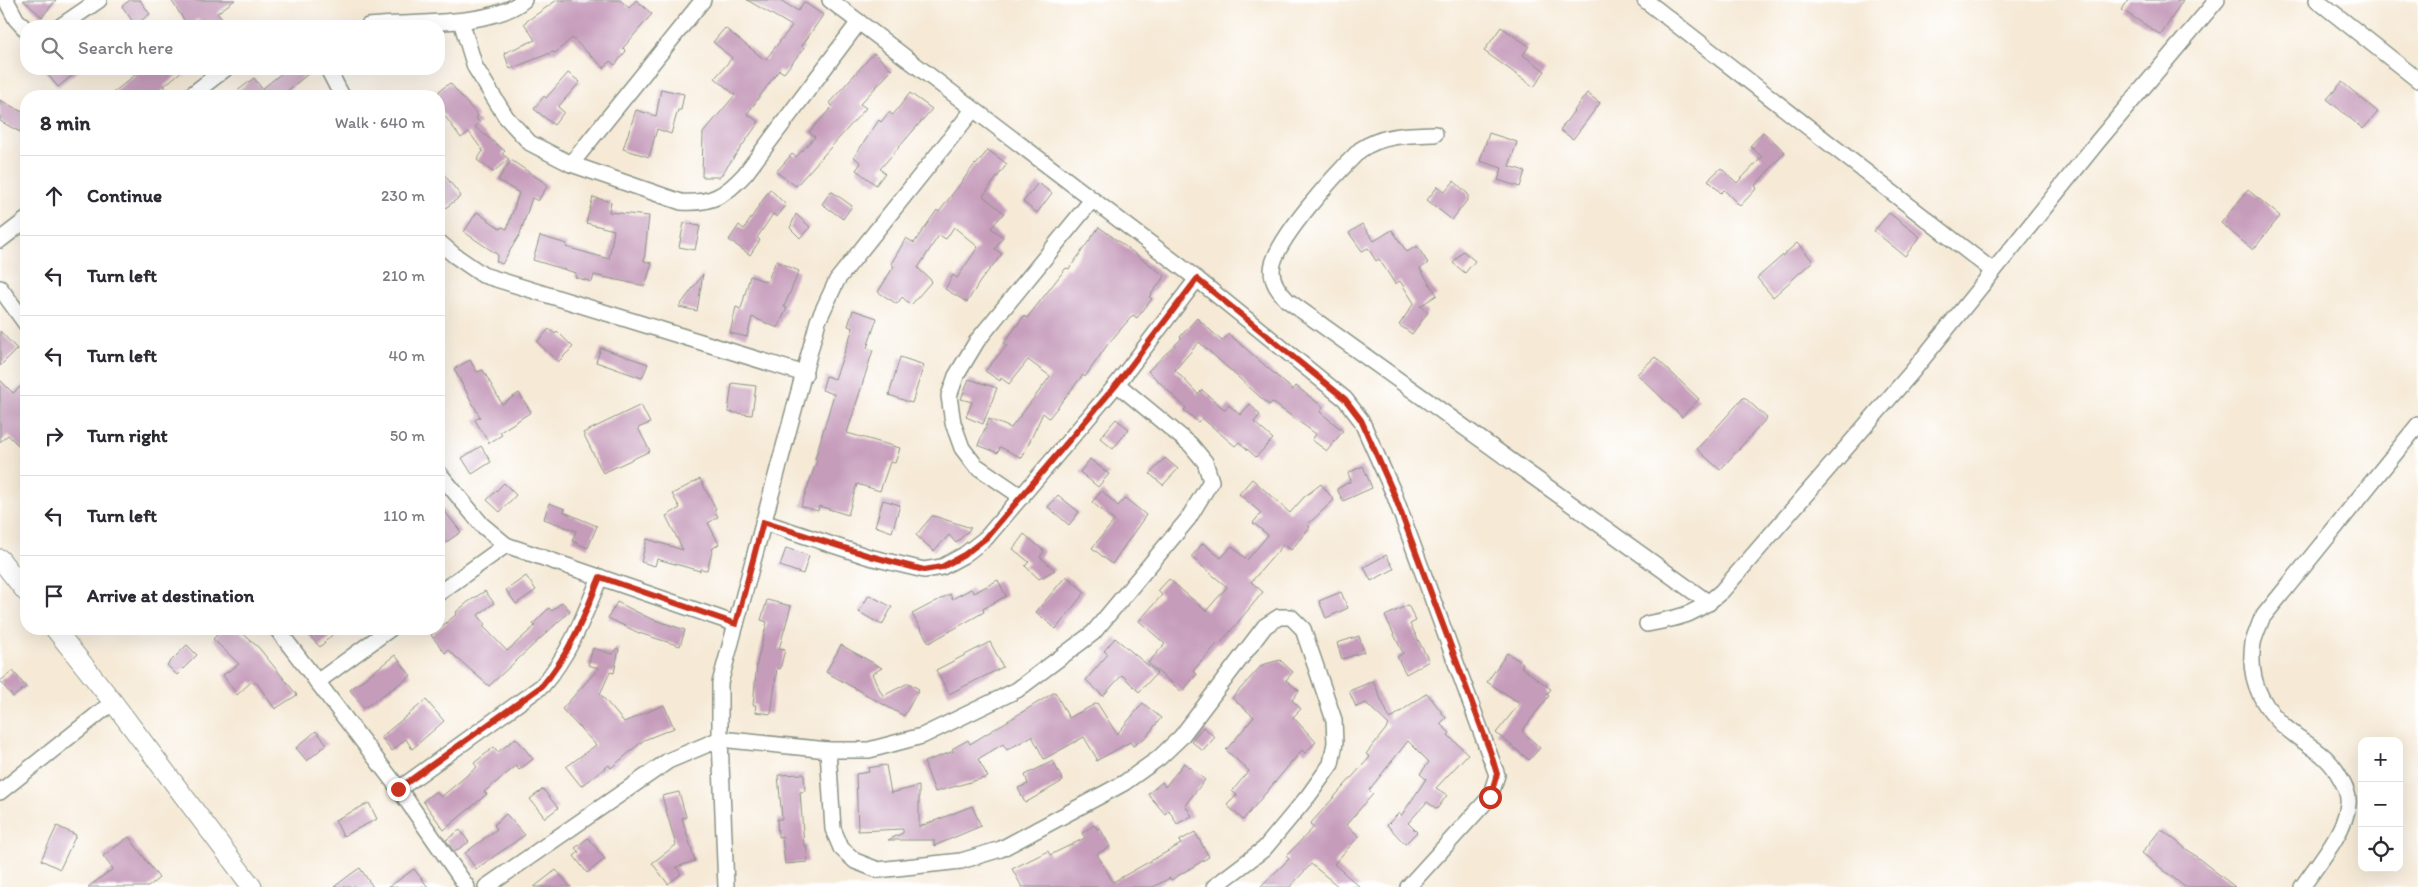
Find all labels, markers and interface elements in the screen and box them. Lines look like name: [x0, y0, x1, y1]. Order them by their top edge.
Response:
search box: [20, 20, 445, 75]
icon: search: [38, 34, 66, 62]
text: Search here: [78, 36, 173, 59]
text: 8 min: [40, 110, 90, 135]
text: Walk · 640 m: [335, 113, 425, 132]
icon: ahead: [40, 182, 68, 210]
text: Continue: [87, 184, 162, 207]
text: 230 m: [381, 186, 425, 205]
icon: left: [40, 262, 68, 290]
text: Turn left: [87, 264, 157, 287]
text: 210 m: [382, 266, 425, 285]
icon: left: [40, 342, 68, 370]
text: Turn left: [87, 344, 157, 367]
text: 40 m: [388, 346, 425, 365]
icon: right: [40, 422, 68, 450]
text: Turn right: [87, 424, 168, 447]
text: 50 m: [390, 426, 425, 445]
icon: left: [40, 502, 68, 530]
text: Turn left: [87, 504, 157, 527]
text: 110 m: [383, 506, 425, 525]
icon: arrive: [40, 582, 68, 610]
text: Arrive at destination: [87, 584, 254, 607]
map controls: [2358, 737, 2403, 872]
button: +: [2358, 737, 2403, 782]
route end: [387, 778, 410, 801]
button: −: [2358, 782, 2403, 827]
route start: [1479, 786, 1502, 809]
button: locate: [2358, 827, 2403, 872]

